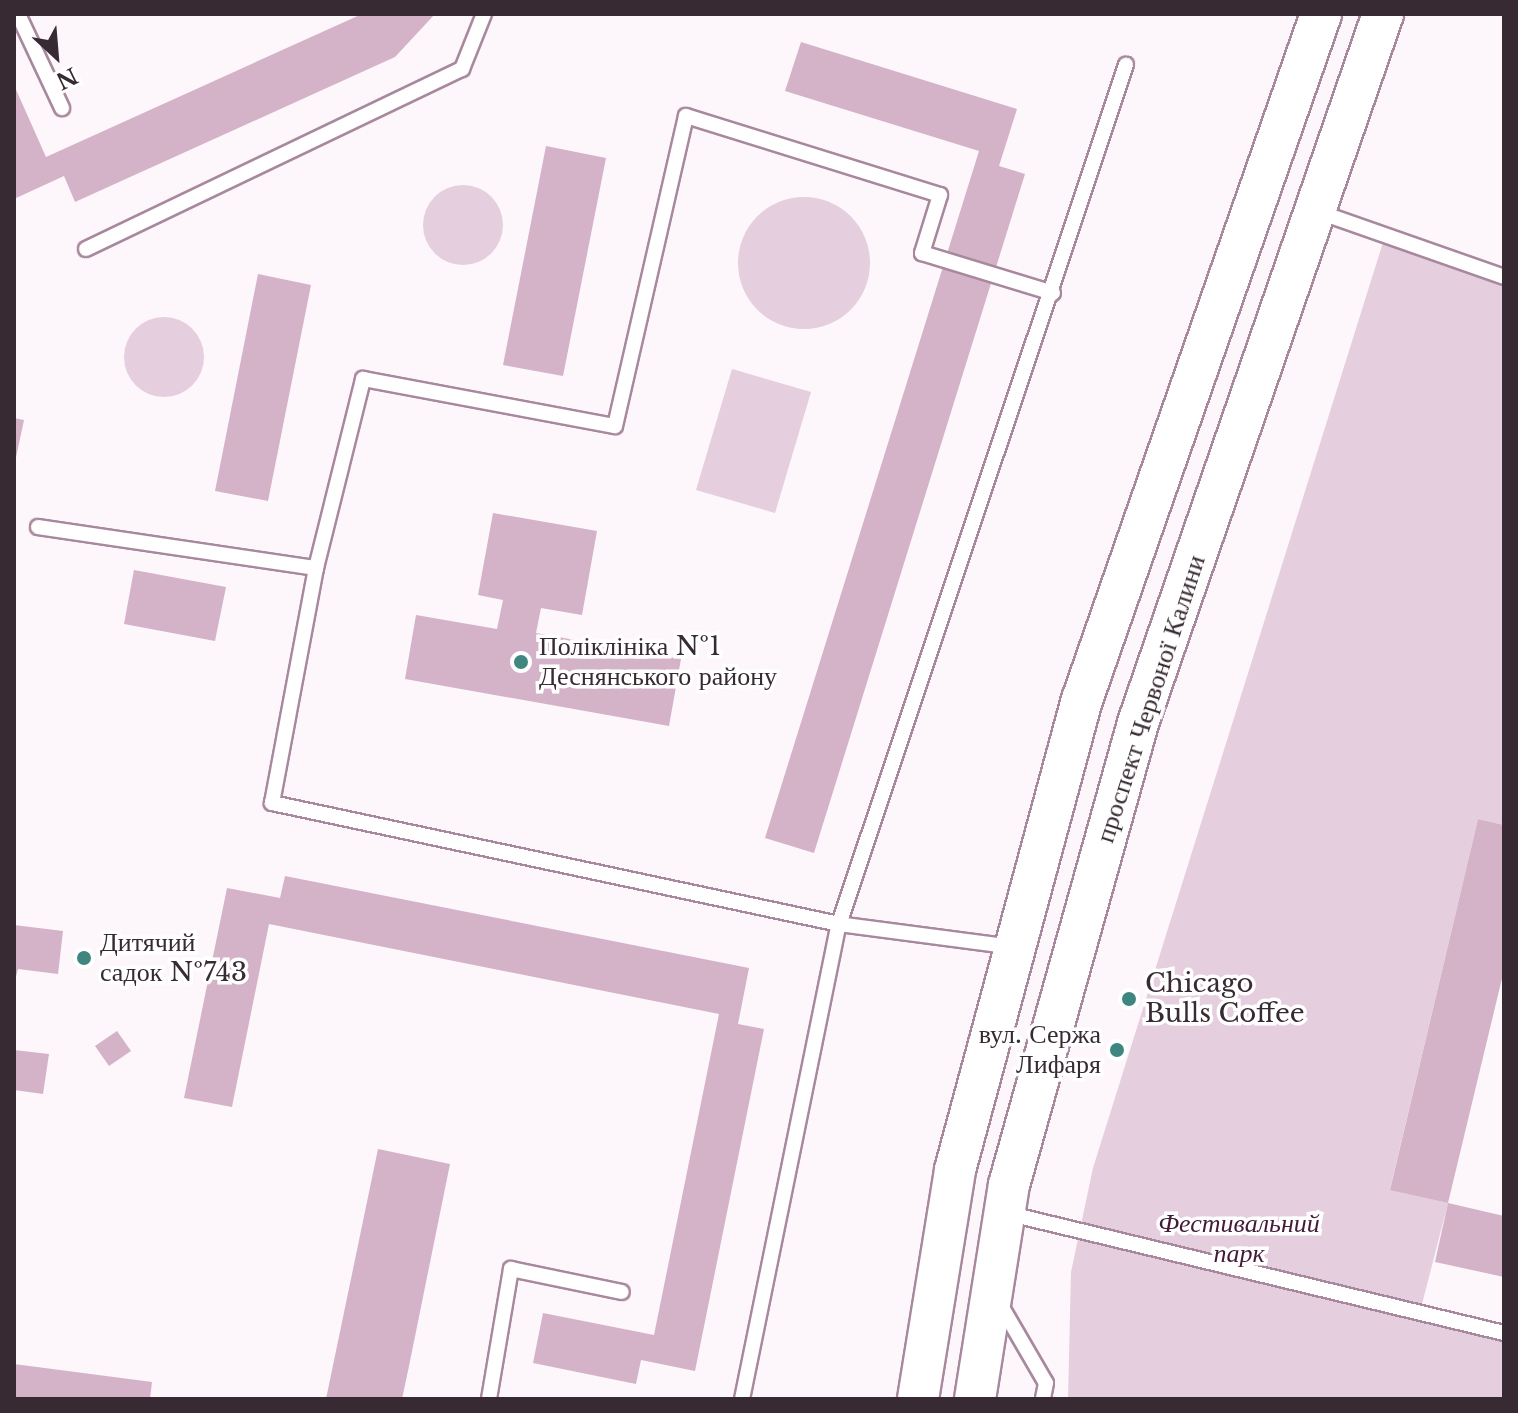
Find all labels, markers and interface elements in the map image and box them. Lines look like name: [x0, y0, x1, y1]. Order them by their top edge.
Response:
north arrow: [16, 16, 96, 96]
text: N: [52, 61, 82, 95]
street label: проспект Червоної Калини: [1090, 551, 1212, 847]
place label: Поліклініка №1 Деснянського району: [539, 631, 777, 692]
marker: Поліклініка №1 Деснянського району: [510, 651, 532, 673]
place label: Дитячий садок №743: [100, 927, 247, 988]
marker: Дитячий садок №743: [75, 949, 93, 967]
place label: Chicago Bulls Coffee: [1145, 968, 1305, 1030]
marker: Chicago Bulls Coffee: [1120, 990, 1138, 1008]
place label: вул. Сержа Лифаря: [979, 1019, 1101, 1080]
marker: вул. Сержа Лифаря: [1108, 1041, 1126, 1059]
park label: Фестивальний парк: [1158, 1208, 1320, 1270]

